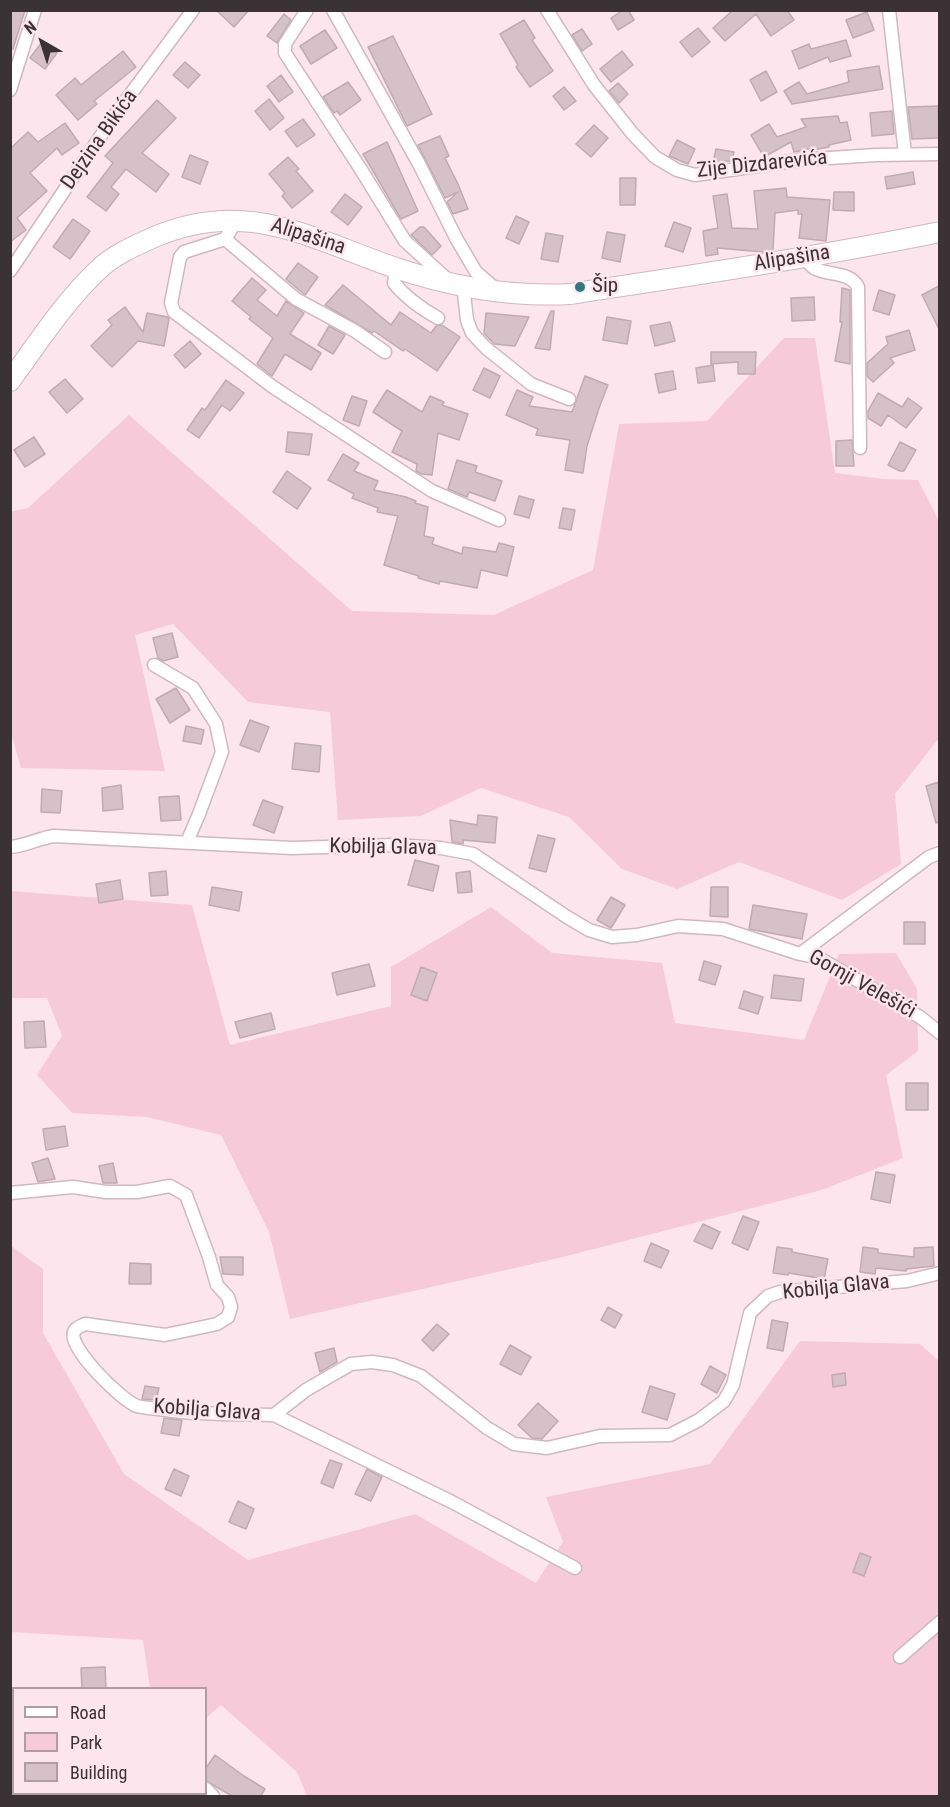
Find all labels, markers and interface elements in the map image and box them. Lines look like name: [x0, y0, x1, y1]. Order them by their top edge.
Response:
north arrow: [12, 12, 72, 72]
text: N: [21, 17, 40, 38]
street label: Dejzina Bikića: [56, 85, 144, 195]
street label: Zije Dizdarevića: [696, 146, 828, 184]
street label: Alipašina: [268, 213, 348, 261]
street label: Alipašina: [752, 241, 832, 277]
place label: Šip: [592, 274, 618, 300]
marker: Šip: [573, 280, 587, 294]
street label: Kobilja Glava: [329, 834, 437, 862]
street label: Gornji Velešići: [804, 945, 920, 1025]
street label: Kobilja Glava: [781, 1270, 891, 1306]
street label: Kobilja Glava: [153, 1395, 261, 1427]
legend: [12, 1687, 207, 1795]
text: Road: [70, 1702, 106, 1723]
text: Park: [70, 1732, 102, 1753]
text: Building: [70, 1762, 127, 1783]

